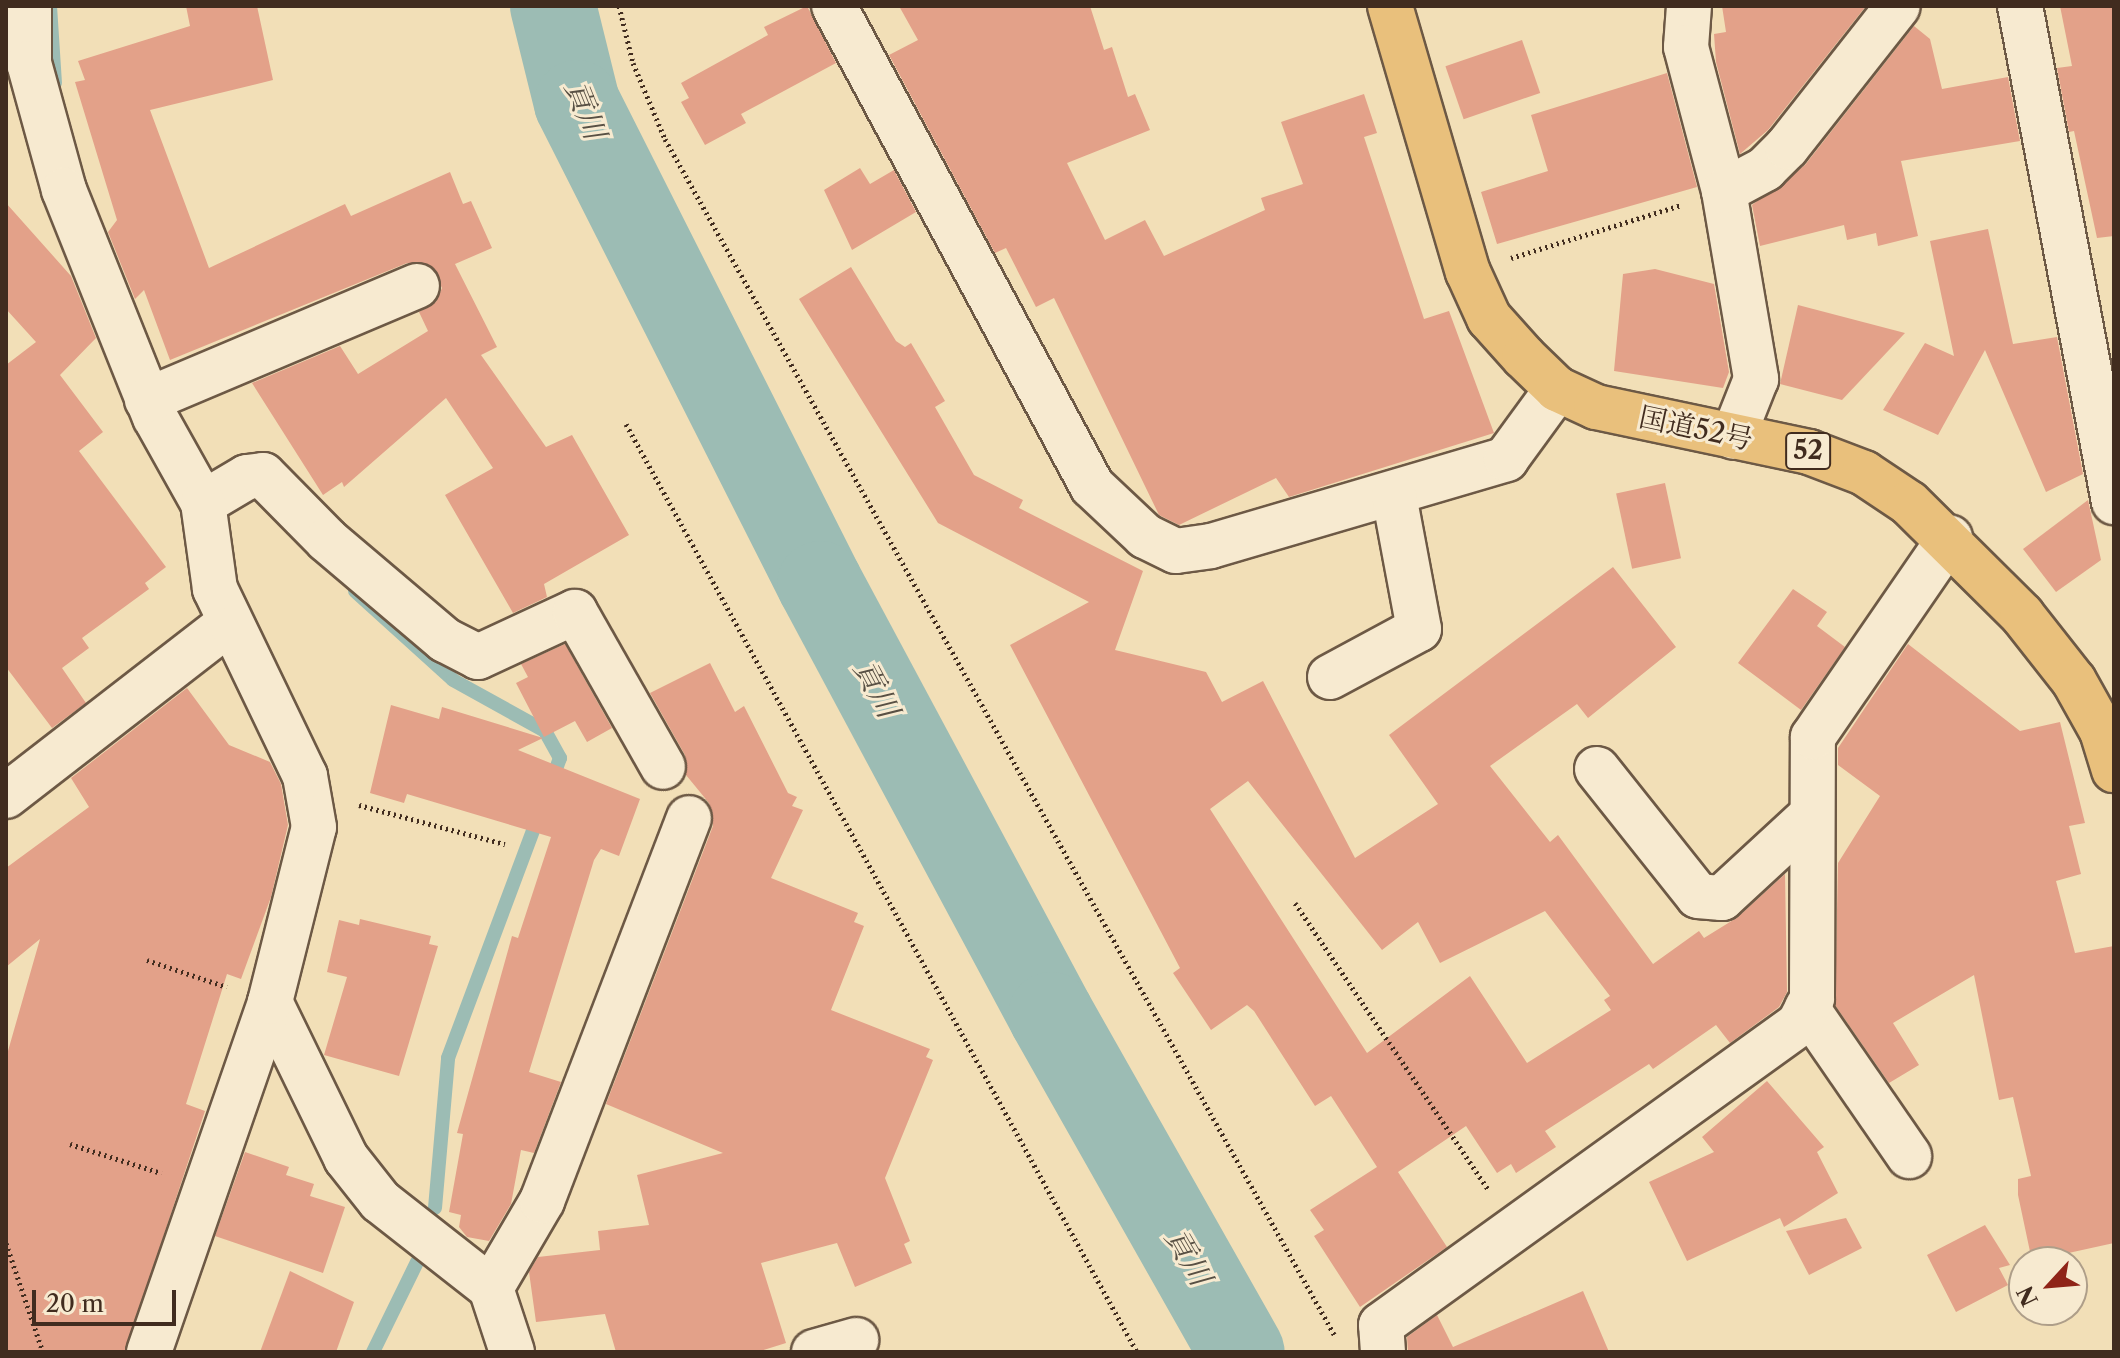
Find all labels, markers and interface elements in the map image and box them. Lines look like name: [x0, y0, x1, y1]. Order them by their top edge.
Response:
water label: 貢川: [557, 75, 613, 145]
street label: 国道52号: [1636, 400, 1756, 456]
road number: 52: [1784, 429, 1832, 473]
water label: 貢川: [846, 654, 906, 724]
water label: 貢川: [1157, 1222, 1219, 1292]
north arrow: [2008, 1246, 2088, 1326]
scale bar: [36, 1274, 180, 1324]
text: N: [2011, 1281, 2044, 1310]
text: 20 m: [46, 1289, 104, 1318]

